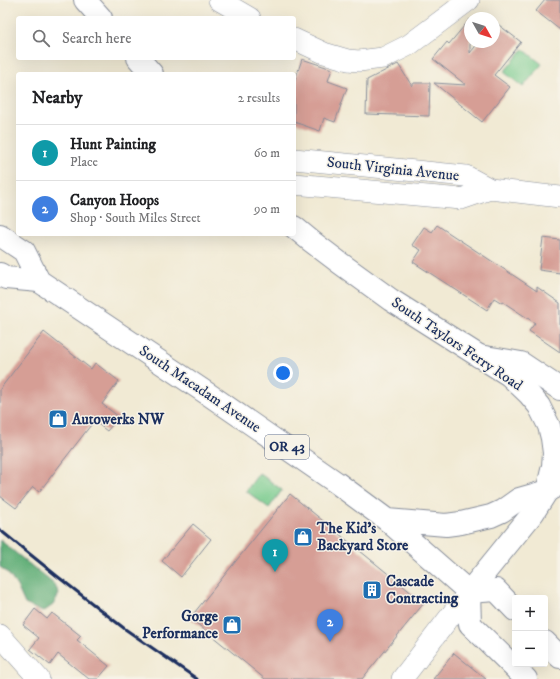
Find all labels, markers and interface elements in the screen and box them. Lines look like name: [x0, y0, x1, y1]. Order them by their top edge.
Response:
north arrow: [464, 12, 500, 48]
search box: [16, 16, 296, 60]
icon: search: [30, 27, 52, 49]
text: Search here: [62, 29, 131, 48]
text: Nearby: [32, 87, 82, 109]
text: 2 results: [238, 90, 280, 106]
text: Hunt Painting: [70, 135, 156, 154]
text: 1: [43, 145, 47, 161]
text: 60 m: [254, 145, 280, 161]
street label: South Virginia Avenue: [326, 153, 460, 185]
text: Place: [70, 154, 98, 170]
text: Canyon Hoops: [70, 191, 159, 210]
text: 2: [42, 201, 48, 217]
text: 90 m: [254, 201, 280, 217]
text: Shop · South Miles Street: [70, 210, 201, 226]
street label: South Taylors Ferry Road: [388, 293, 527, 395]
street label: South Macadam Avenue: [135, 341, 265, 437]
your location: [273, 363, 293, 383]
shop icon: Autowerks NW: [47, 408, 69, 430]
place label: Autowerks NW: [71, 410, 165, 429]
road number: OR 43: [265, 435, 309, 459]
place label: The Kid's Backyard Store: [316, 519, 409, 555]
shop icon: The Kid's Backyard Store: [292, 526, 314, 548]
pin: 1: [262, 539, 288, 572]
place label: Cascade Contracting: [386, 572, 459, 608]
building icon: Cascade Contracting: [361, 579, 383, 601]
map controls: [512, 595, 548, 667]
button: +: [512, 595, 548, 631]
place label: Gorge Performance: [142, 607, 219, 643]
pin: 2: [317, 609, 343, 642]
shop icon: Gorge Performance: [221, 614, 243, 636]
button: −: [512, 631, 548, 667]

